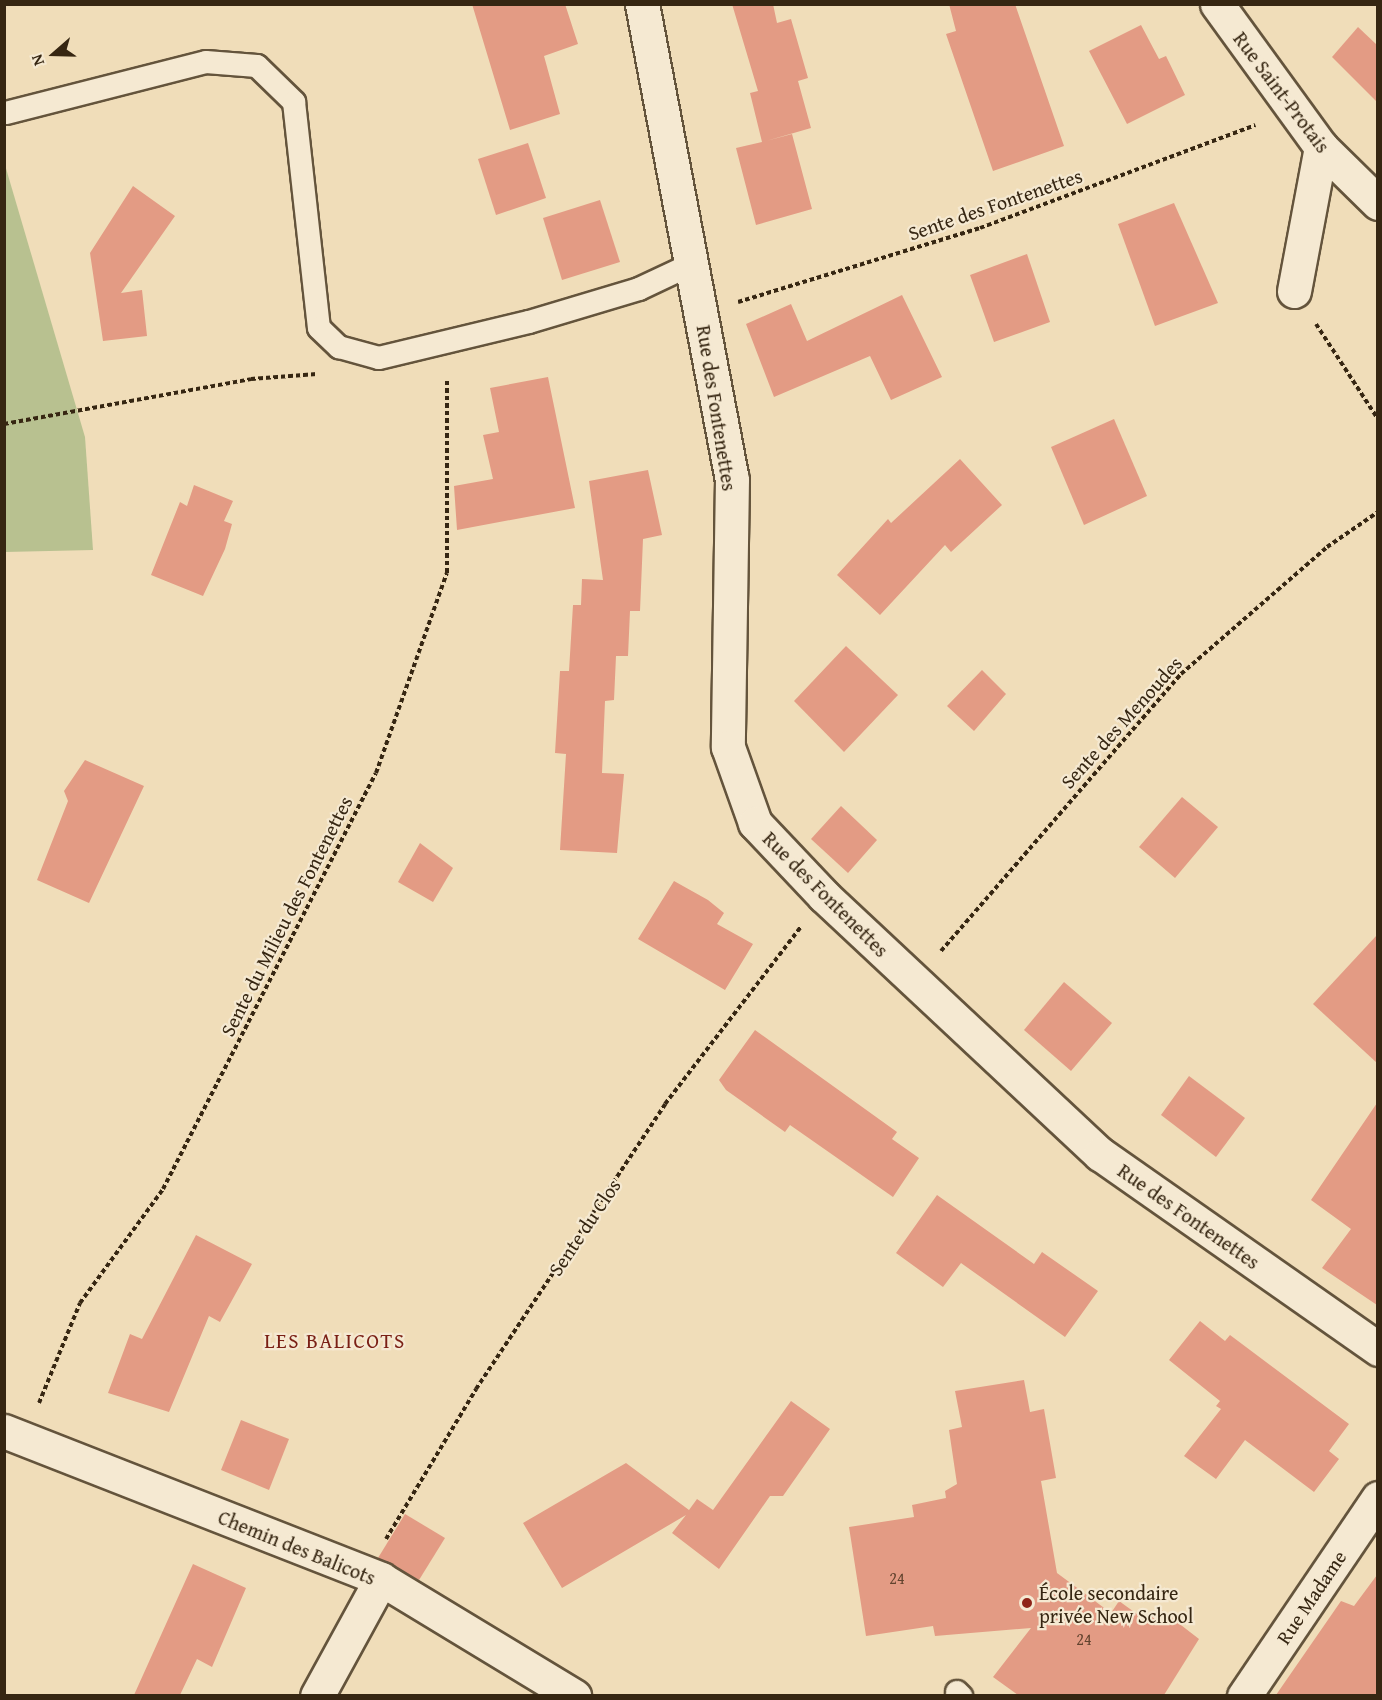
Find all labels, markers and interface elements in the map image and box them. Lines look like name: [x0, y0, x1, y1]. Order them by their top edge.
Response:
north arrow: [24, 24, 84, 84]
street label: Rue Saint-Protais: [1229, 27, 1335, 157]
text: N: [24, 51, 50, 69]
street label: Sente des Fontenettes: [905, 163, 1085, 245]
street label: Rue des Fontenettes: [692, 323, 742, 493]
street label: Sente des Menoudes: [1055, 651, 1187, 793]
street label: Sente du Milieu des Fontenettes: [215, 792, 357, 1040]
street label: Rue des Fontenettes: [758, 826, 894, 962]
street label: Rue des Fontenettes: [1114, 1158, 1264, 1274]
street label: Sente du Clos: [543, 1174, 625, 1280]
district label: LES BALICOTS: [264, 1328, 406, 1354]
street label: Chemin des Balicots: [215, 1504, 379, 1590]
street label: Rue Madame: [1271, 1546, 1351, 1648]
house number: 24: [889, 1568, 905, 1588]
place label: École secondaire privée New School: [1039, 1580, 1193, 1627]
marker: École secondaire privée New School: [1020, 1596, 1034, 1610]
house number: 24: [1076, 1629, 1092, 1649]

